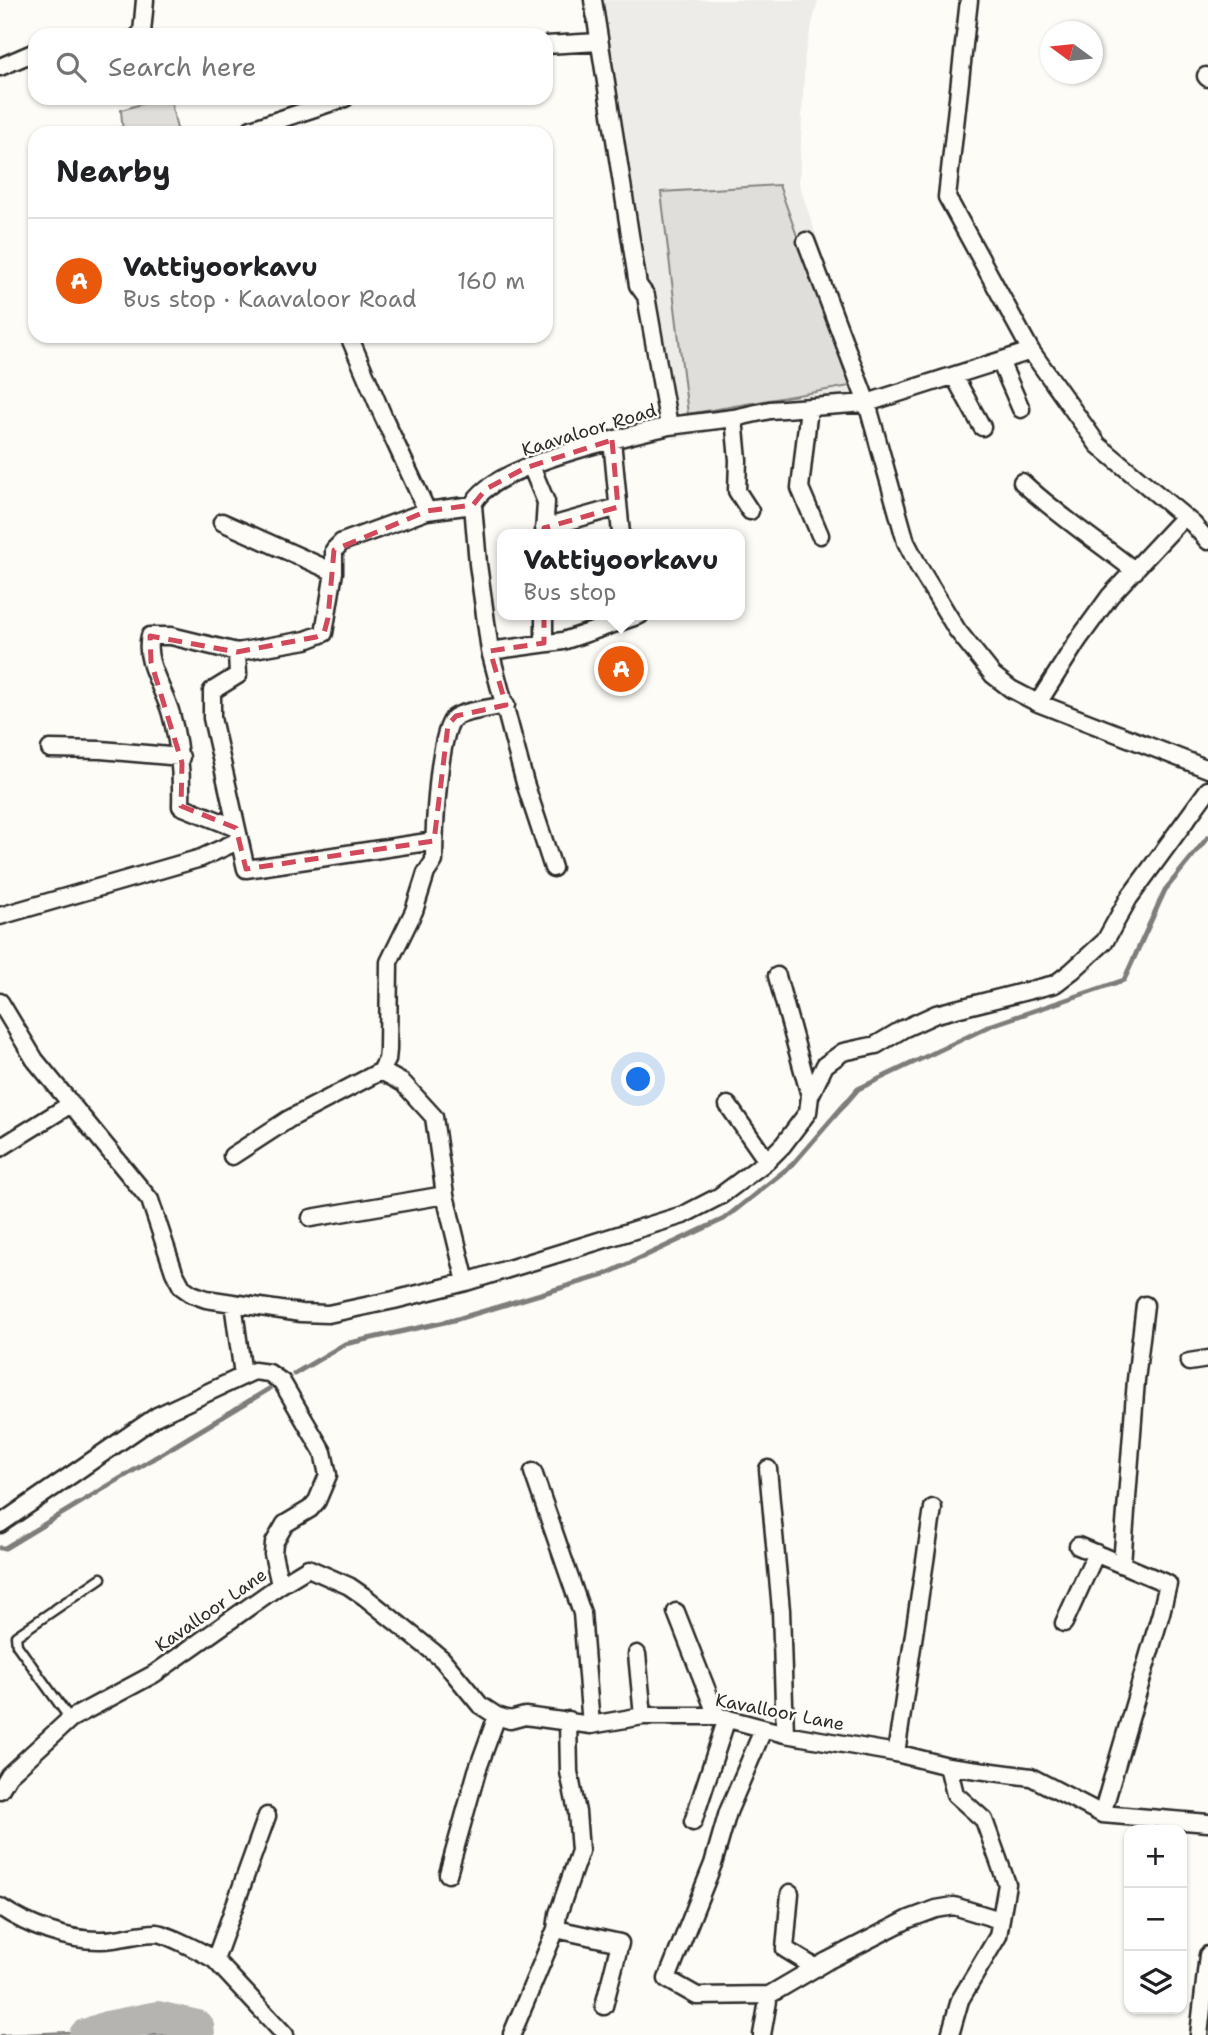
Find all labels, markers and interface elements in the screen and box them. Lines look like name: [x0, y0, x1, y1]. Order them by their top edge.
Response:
north arrow: [1040, 21, 1103, 84]
search box: [28, 28, 553, 105]
icon: search: [52, 48, 90, 86]
text: Search here: [108, 49, 257, 84]
text: Nearby: [56, 151, 171, 192]
text: Vattiyoorkavu: [123, 249, 318, 284]
text: A: [70, 266, 88, 296]
text: 160 m: [457, 266, 525, 296]
text: Bus stop · Kaavaloor Road: [123, 284, 417, 314]
street label: Kaavaloor Road: [519, 398, 659, 462]
popup: [497, 529, 745, 620]
text: Vattiyoorkavu: [524, 542, 718, 577]
text: Bus stop: [524, 577, 616, 607]
pin: A: [598, 643, 644, 695]
your location: [621, 1062, 655, 1096]
street label: Kavalloor Lane: [151, 1563, 271, 1657]
street label: Kavalloor Lane: [713, 1688, 847, 1736]
map controls: [1124, 1825, 1187, 2014]
button: +: [1124, 1825, 1187, 1888]
button: −: [1124, 1888, 1187, 1951]
button: layers: [1124, 1951, 1187, 2014]

